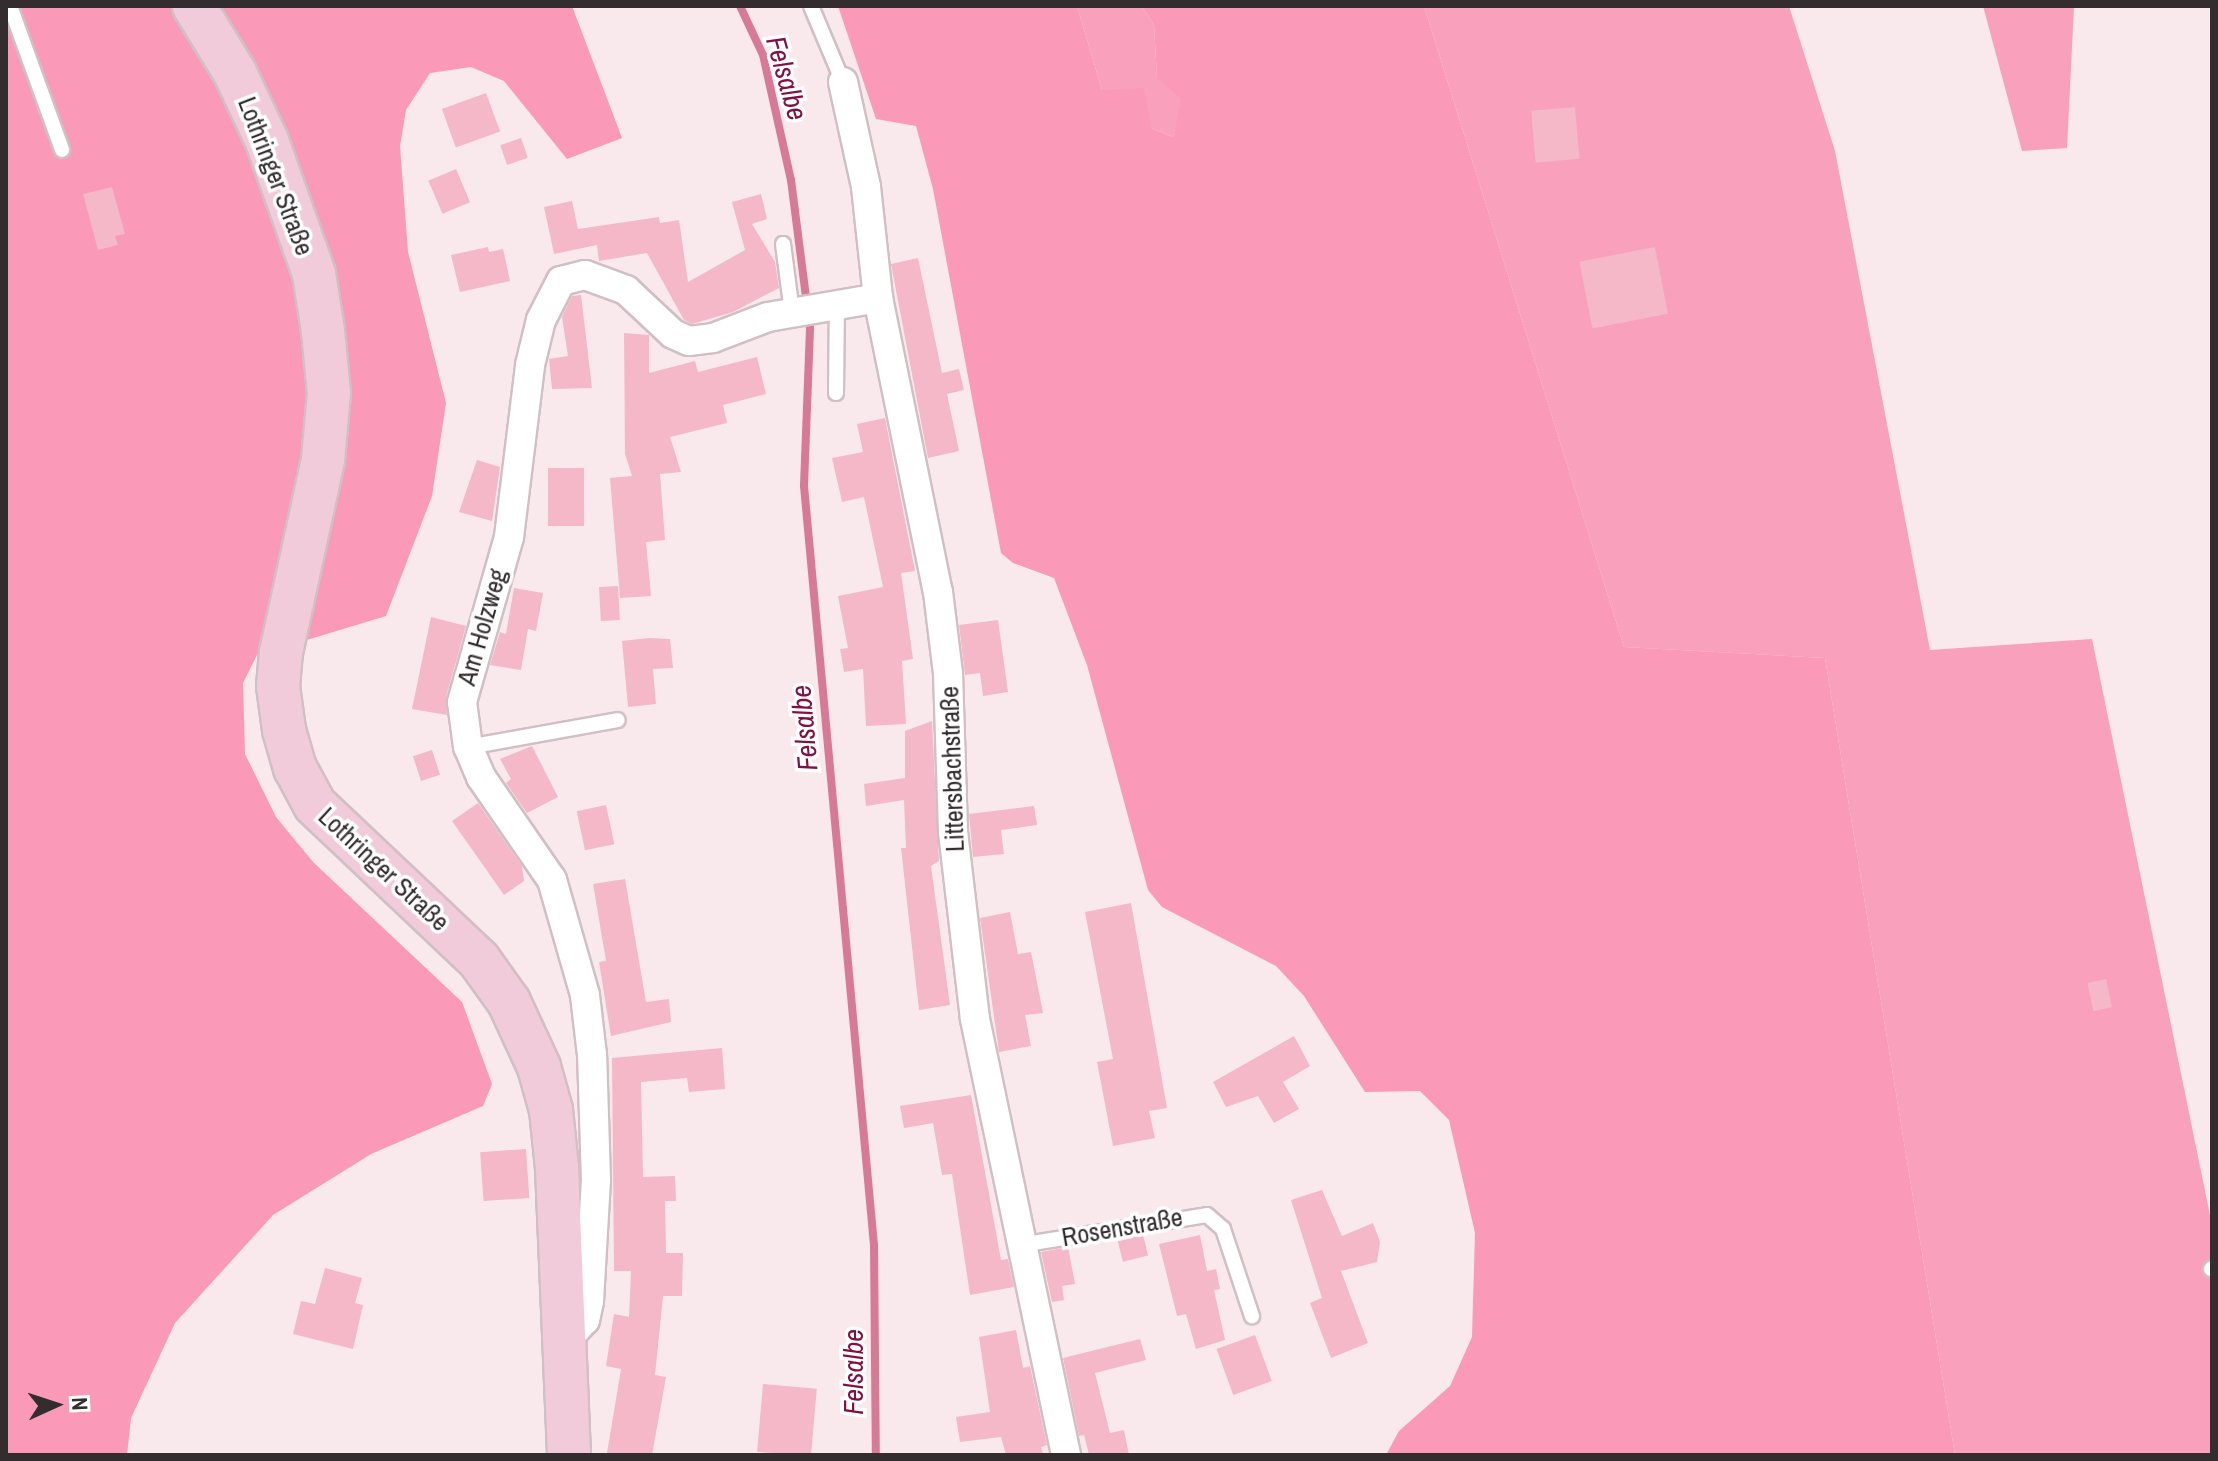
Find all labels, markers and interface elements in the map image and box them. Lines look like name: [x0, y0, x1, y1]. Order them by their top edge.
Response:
water label: Felsalbe: [759, 32, 815, 124]
street label: Lothringer Straße: [231, 92, 321, 260]
street label: Am Holzweg: [451, 565, 513, 689]
water label: Felsalbe: [784, 684, 824, 772]
street label: Littersbachstraße: [934, 686, 970, 852]
street label: Lothringer Straße: [312, 801, 456, 937]
street label: Rosenstraße: [1059, 1201, 1185, 1253]
water label: Felsalbe: [836, 1329, 870, 1415]
north arrow: [16, 1365, 96, 1445]
text: N: [65, 1396, 95, 1411]

